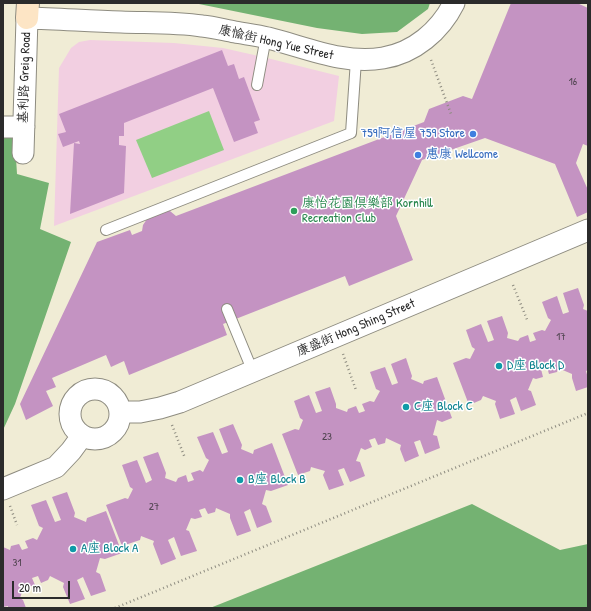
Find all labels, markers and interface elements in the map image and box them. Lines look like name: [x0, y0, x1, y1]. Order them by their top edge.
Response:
street label: 康愉街 Hong Yue Street: [217, 22, 335, 64]
street label: 基利路 Greig Road: [16, 32, 34, 124]
house number: 16: [569, 75, 577, 89]
place label: 759阿信屋 759 Store: [361, 126, 465, 142]
marker: 759阿信屋 759 Store: [468, 129, 478, 139]
place label: 惠康 Wellcome: [426, 147, 498, 163]
marker: 惠康 Wellcome: [413, 150, 423, 160]
place label: 康怡花園俱樂部 Kornhill Recreation Club: [302, 196, 433, 227]
marker: 康怡花園俱樂部 Kornhill Recreation Club: [289, 206, 299, 216]
street label: 康盛街 Hong Shing Street: [294, 296, 418, 360]
house number: 17: [556, 330, 566, 344]
place label: D座 Block D: [507, 358, 564, 374]
marker: D座 Block D: [494, 361, 504, 371]
place label: C座 Block C: [414, 399, 473, 415]
marker: C座 Block C: [401, 402, 411, 412]
house number: 23: [322, 430, 332, 444]
place label: B座 Block B: [248, 472, 306, 488]
marker: B座 Block B: [235, 475, 245, 485]
house number: 27: [149, 500, 159, 514]
place label: A座 Block A: [81, 541, 138, 557]
marker: A座 Block A: [68, 544, 78, 554]
house number: 31: [13, 556, 21, 570]
scale bar: [14, 573, 72, 599]
text: 20 m: [19, 579, 41, 596]

